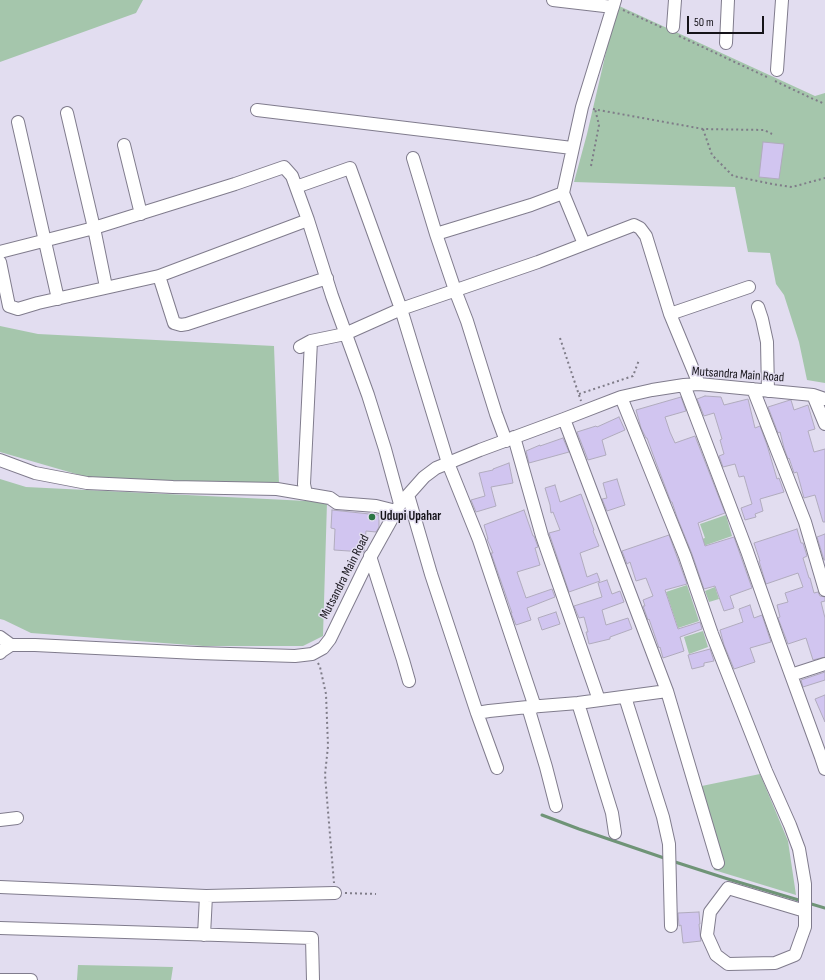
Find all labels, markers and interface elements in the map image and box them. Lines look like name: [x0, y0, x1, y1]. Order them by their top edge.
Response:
scale bar: [689, 8, 766, 34]
text: 50 m: [694, 15, 714, 30]
street label: Mutsandra Main Road: [691, 364, 785, 386]
place label: Udupi Upahar: [380, 509, 441, 525]
marker: Udupi Upahar: [367, 512, 377, 522]
street label: Mutsandra Main Road: [317, 532, 373, 622]

